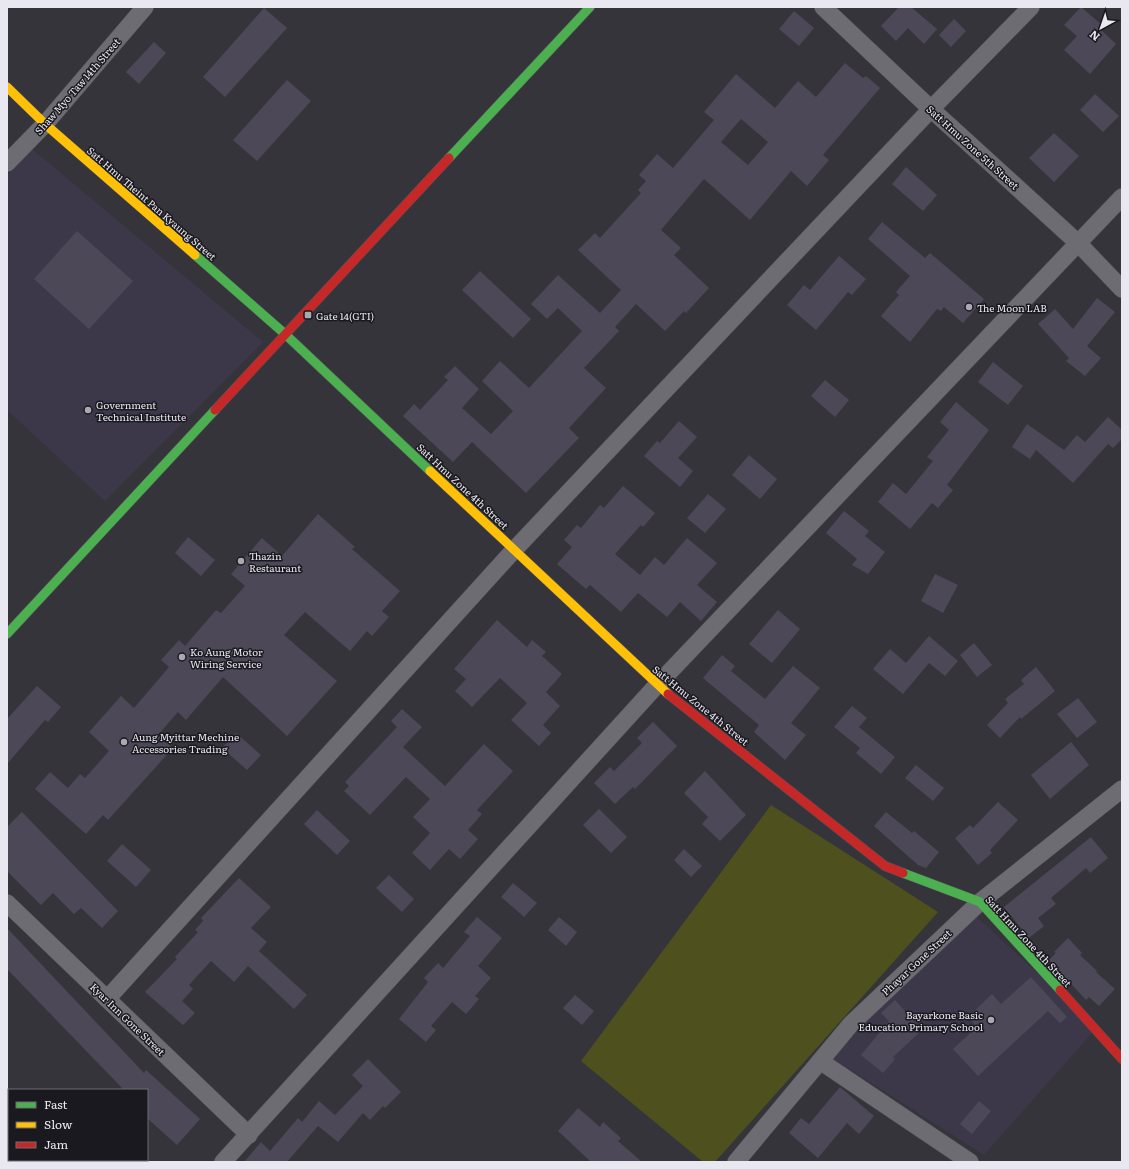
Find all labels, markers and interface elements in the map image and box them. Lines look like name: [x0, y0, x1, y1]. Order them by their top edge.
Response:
north arrow: [1081, 8, 1121, 48]
text: N: [1085, 27, 1103, 46]
street label: Shaw Myo Taw 14th Street: [31, 34, 123, 138]
street label: Satt Hmu Zone 5th Street: [924, 101, 1022, 193]
street label: Satt Hmu Theint Pan Kyaung Street: [84, 143, 220, 263]
place label: The Moon LAB: [977, 300, 1047, 315]
marker: The Moon LAB: [964, 302, 974, 312]
place label: Gate 14(GTI): [316, 308, 374, 323]
marker: Gate 14(GTI): [303, 310, 313, 320]
place label: Government Technical Institute: [96, 397, 186, 424]
marker: Government Technical Institute: [83, 405, 93, 415]
street label: Satt Hmu Zone 4th Street: [414, 440, 512, 532]
place label: Thazin Restaurant: [249, 548, 301, 575]
marker: Thazin Restaurant: [236, 556, 246, 566]
place label: Ko Aung Motor Wiring Service: [190, 644, 263, 671]
marker: Ko Aung Motor Wiring Service: [177, 652, 187, 662]
street label: Satt Hmu Zone 4th Street: [650, 661, 752, 749]
place label: Aung Myittar Mechine Accessories Trading: [132, 729, 239, 756]
marker: Aung Myittar Mechine Accessories Trading: [119, 737, 129, 747]
street label: Satt Hmu Zone 4th Street: [983, 892, 1075, 990]
street label: Phayar Gone Street: [878, 926, 954, 998]
street label: Kyar Inn Gone Street: [87, 979, 169, 1059]
place label: Bayarkone Basic Education Primary School: [859, 1007, 984, 1034]
marker: Bayarkone Basic Education Primary School: [986, 1015, 996, 1025]
legend: [8, 1089, 148, 1161]
text: Fast: [44, 1095, 68, 1113]
text: Slow: [44, 1115, 73, 1133]
text: Jam: [44, 1135, 69, 1153]

